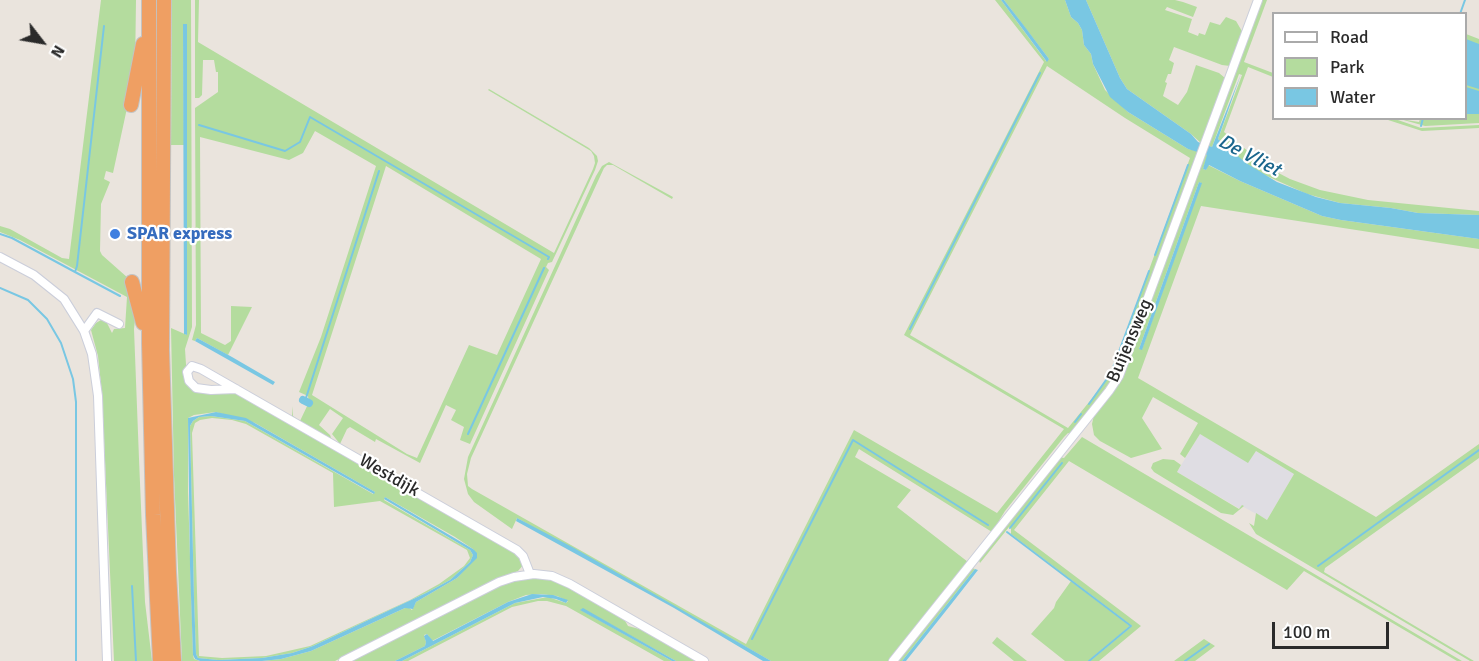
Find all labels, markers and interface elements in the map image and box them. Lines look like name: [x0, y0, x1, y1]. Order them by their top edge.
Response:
north arrow: [12, 12, 72, 72]
legend: [1272, 12, 1467, 120]
text: Road: [1330, 26, 1369, 48]
text: N: [46, 41, 69, 61]
text: Park: [1330, 56, 1365, 78]
text: Water: [1330, 86, 1375, 108]
water label: De Vliet: [1214, 130, 1284, 182]
place label: SPAR express: [127, 223, 232, 245]
marker: SPAR express: [108, 227, 122, 241]
street label: Buijensweg: [1103, 296, 1157, 386]
street label: Westdijk: [355, 450, 423, 502]
scale bar: [1275, 610, 1392, 648]
text: 100 m: [1283, 621, 1330, 643]

